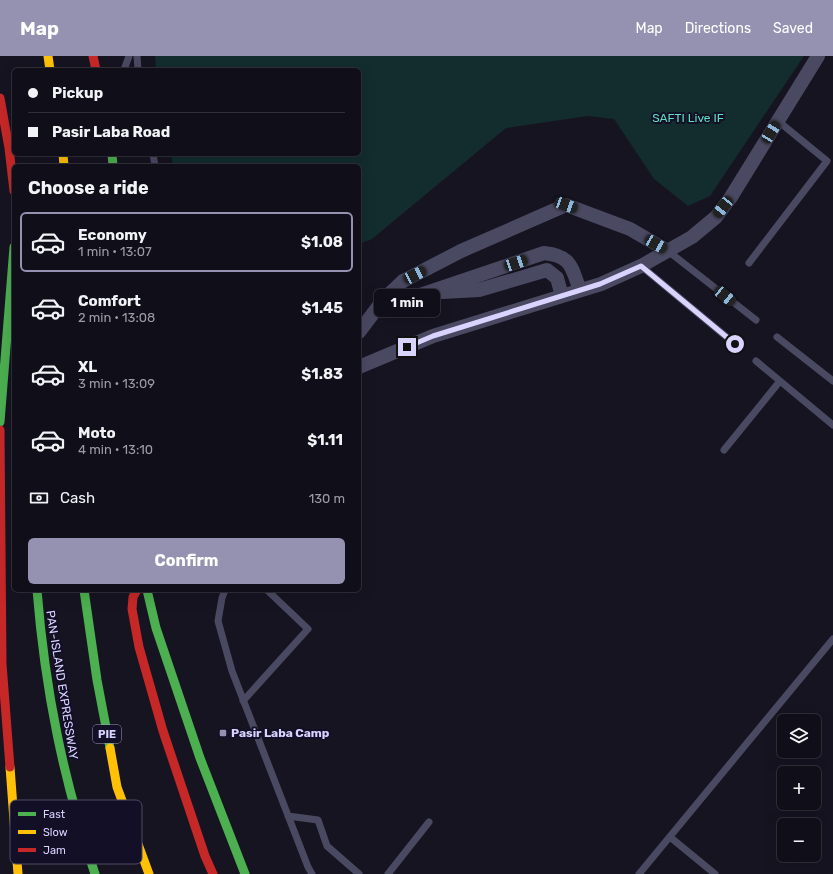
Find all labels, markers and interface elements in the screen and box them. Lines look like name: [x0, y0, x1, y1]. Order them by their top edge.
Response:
text: Map: [20, 17, 59, 40]
text: Map: [636, 20, 663, 37]
text: Directions: [685, 20, 751, 37]
text: Saved: [773, 20, 813, 37]
text: Pickup: [52, 84, 103, 102]
park label: SAFTI Live IF: [652, 111, 724, 125]
car: [760, 119, 782, 145]
text: Pasir Laba Road: [52, 123, 170, 141]
text: Choose a ride: [28, 177, 149, 199]
car: [711, 194, 735, 220]
car: [553, 195, 579, 215]
icon: car: [30, 224, 66, 260]
text: Economy: [78, 226, 147, 244]
text: $1.08: [301, 233, 343, 251]
car: [643, 233, 669, 255]
text: 1 min · 13:07: [78, 244, 152, 259]
car: [503, 254, 529, 272]
car: [402, 264, 428, 286]
car: [712, 284, 738, 308]
callout: 1 min: [374, 289, 440, 317]
icon: car: [30, 290, 66, 326]
text: Comfort: [78, 292, 141, 310]
text: 1 min: [390, 295, 424, 310]
text: $1.45: [301, 299, 343, 317]
text: 2 min · 13:08: [78, 310, 155, 325]
route start: [726, 335, 744, 353]
route end: [398, 338, 416, 356]
icon: car: [30, 356, 66, 392]
text: XL: [78, 358, 97, 376]
text: $1.83: [301, 365, 343, 383]
text: 3 min · 13:09: [78, 376, 155, 391]
icon: car: [30, 422, 66, 458]
text: Moto: [78, 424, 116, 442]
text: $1.11: [307, 431, 343, 449]
text: 4 min · 13:10: [78, 442, 153, 457]
icon: cash: [28, 487, 50, 509]
text: Cash: [60, 489, 95, 507]
text: 130 m: [309, 491, 345, 506]
button: Confirm: [28, 538, 345, 584]
street label: PAN-ISLAND EXPRESSWAY: [43, 609, 81, 761]
map controls: [777, 714, 821, 862]
button: layers: [777, 714, 821, 758]
road number: PIE: [93, 725, 121, 743]
place label: Pasir Laba Camp: [231, 726, 330, 740]
marker: Pasir Laba Camp: [218, 728, 228, 738]
button: +: [777, 766, 821, 810]
legend: [10, 800, 142, 864]
text: Fast: [43, 808, 66, 821]
button: −: [777, 818, 821, 862]
text: Slow: [43, 826, 68, 839]
text: Jam: [43, 844, 66, 857]

